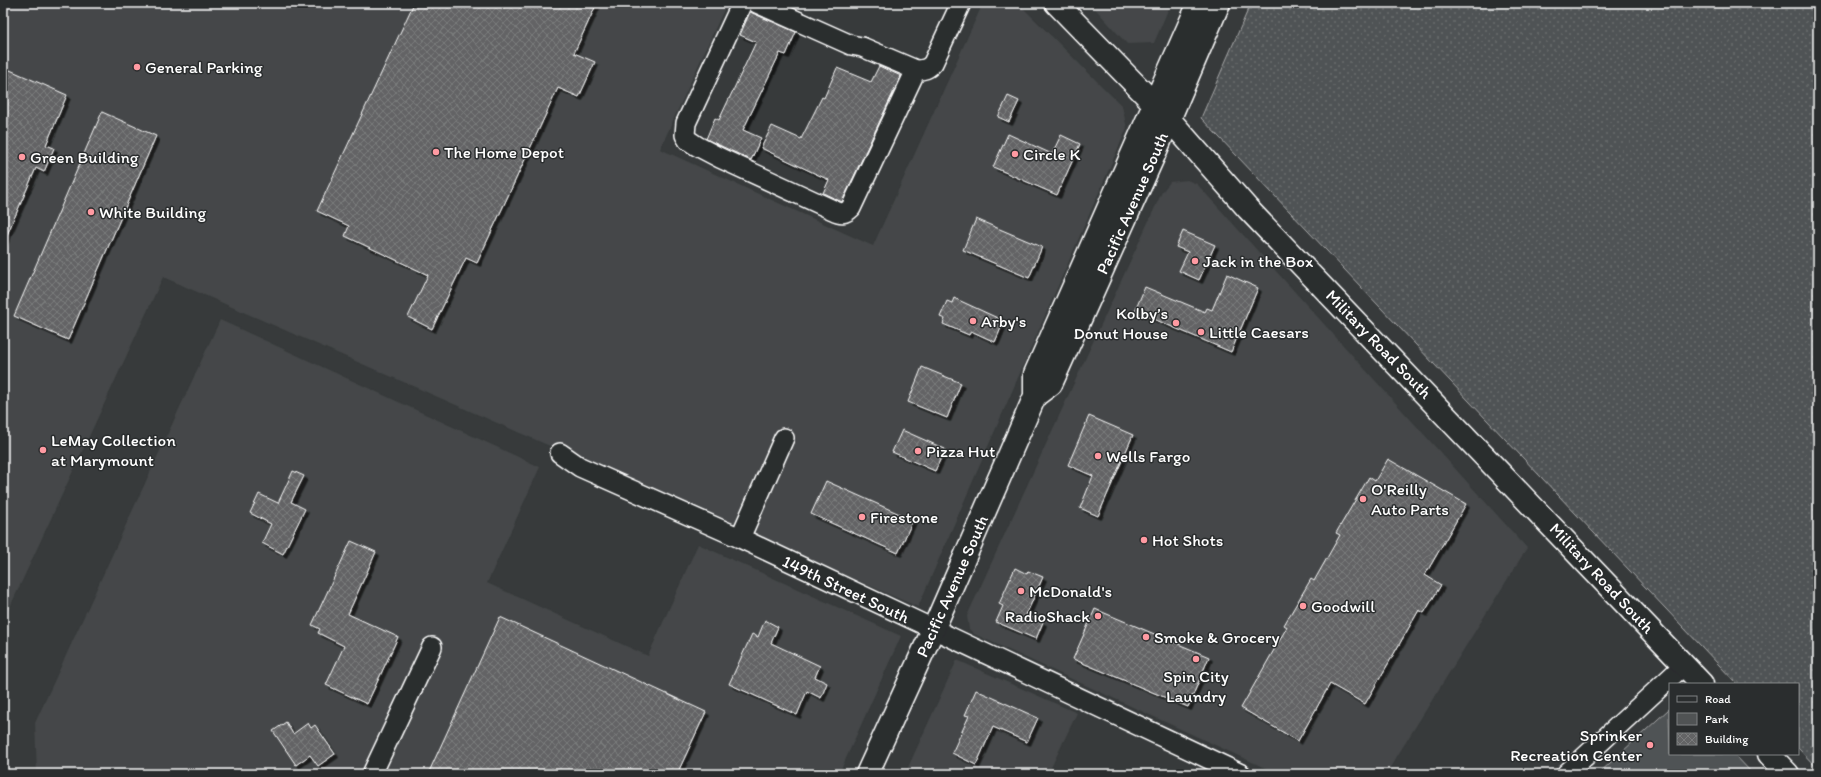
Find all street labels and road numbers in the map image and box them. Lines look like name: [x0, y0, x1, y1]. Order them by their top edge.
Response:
street label: Pacific Avenue South: [1092, 129, 1172, 277]
street label: Military Road South: [1322, 285, 1437, 403]
street label: Pacific Avenue South: [912, 512, 992, 660]
street label: Military Road South: [1546, 519, 1659, 638]
street label: 149th Street South: [779, 551, 914, 628]

